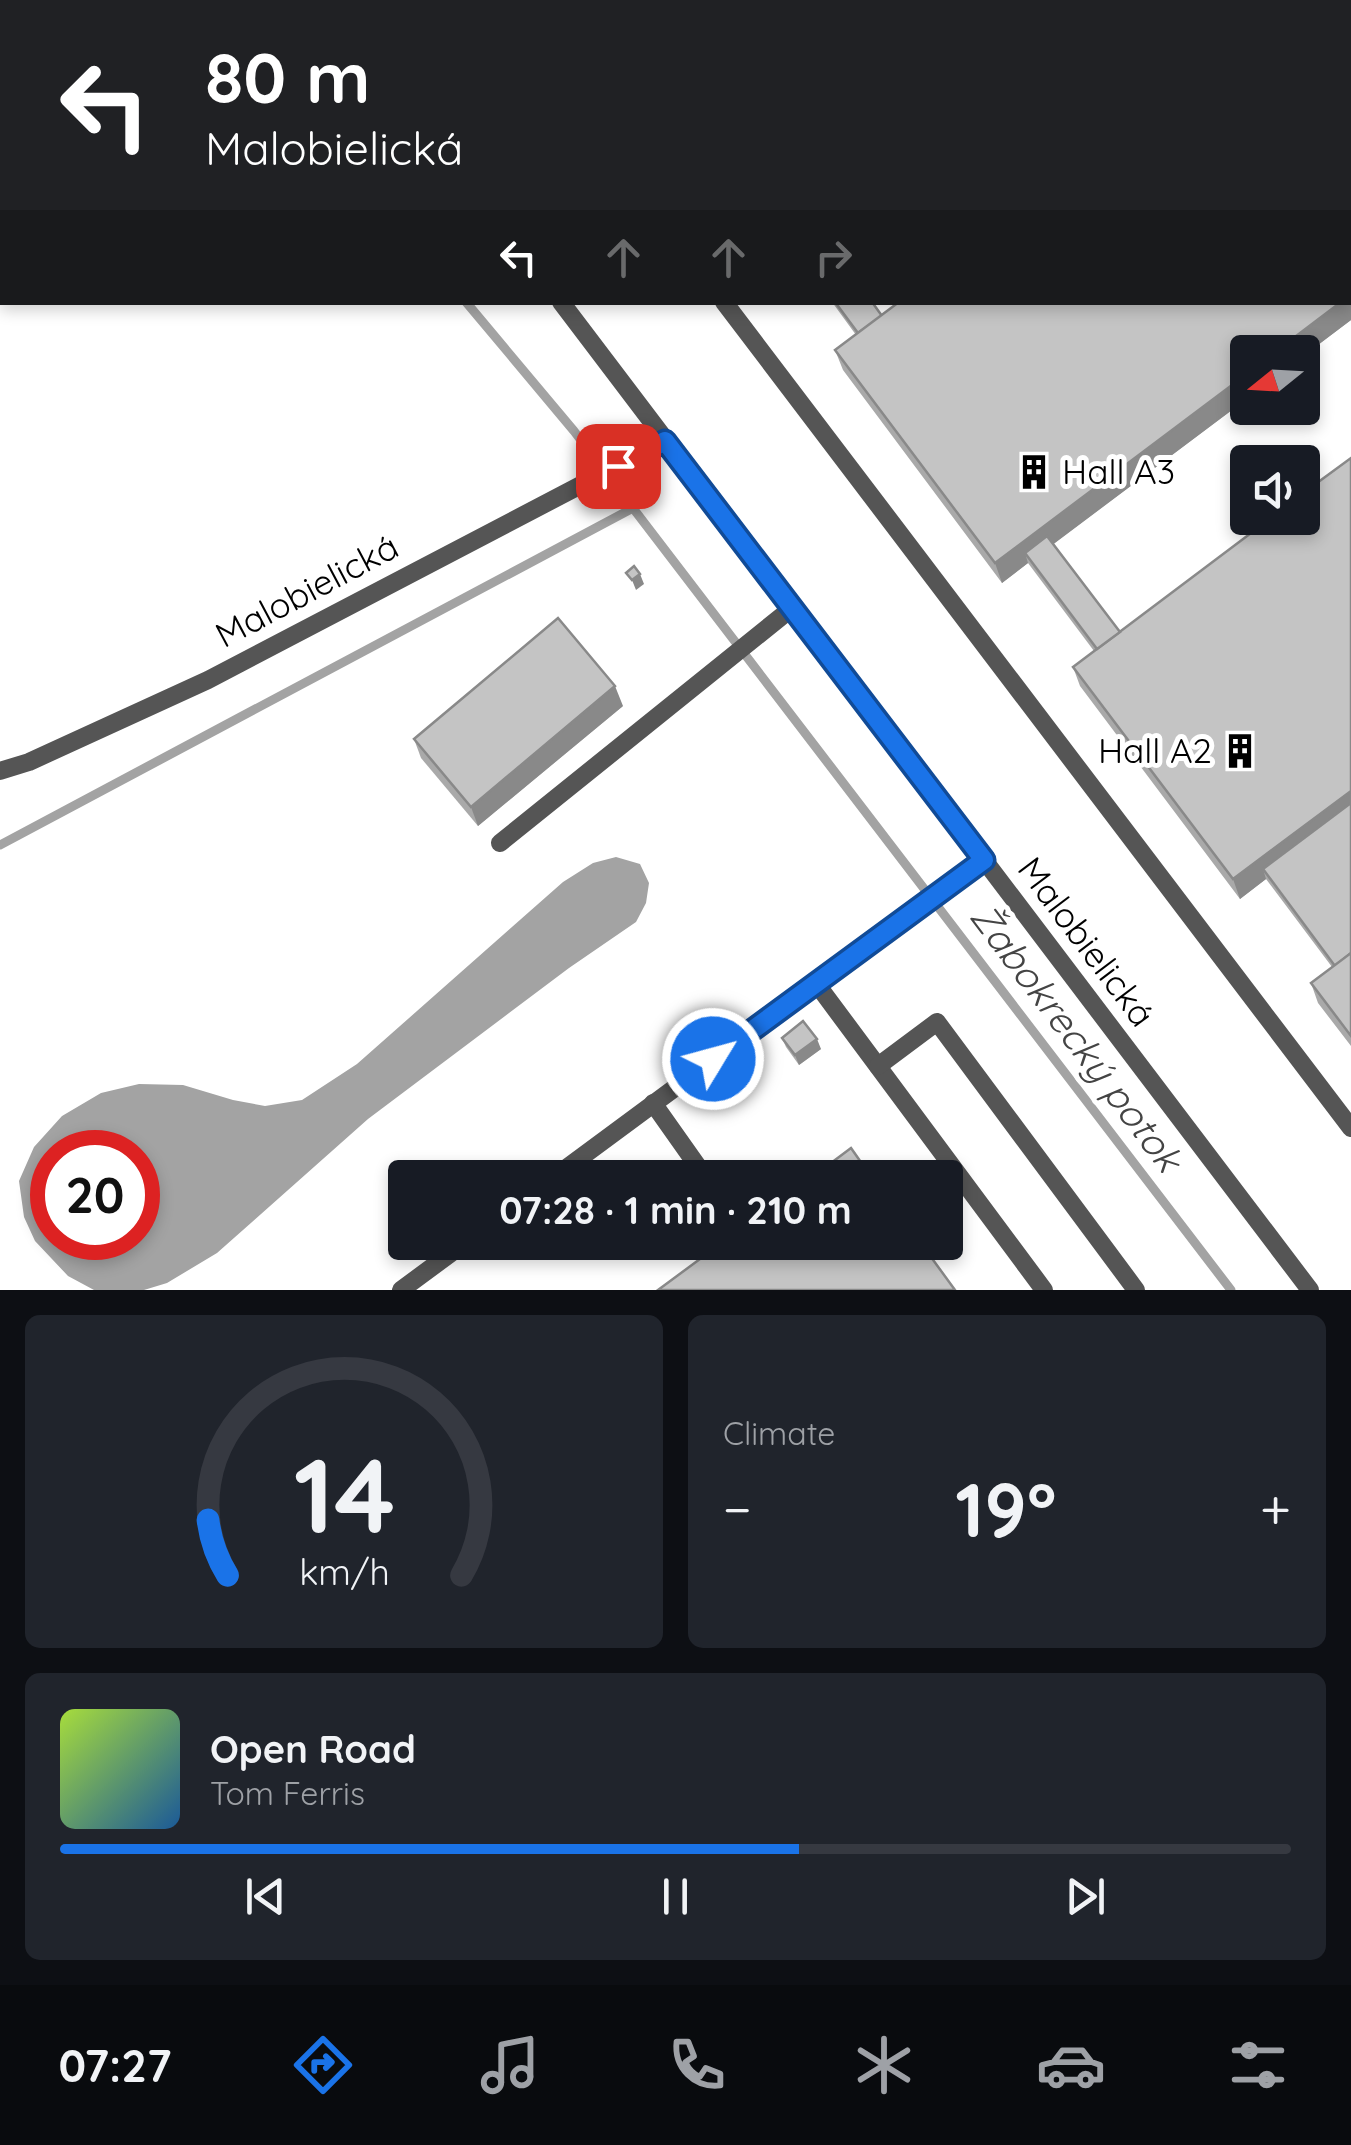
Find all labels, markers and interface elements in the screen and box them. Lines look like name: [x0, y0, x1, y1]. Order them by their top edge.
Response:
text: 80 m: [205, 33, 370, 121]
icon: left: [40, 40, 170, 170]
text: Malobielická: [205, 120, 463, 176]
icon: left: [491, 230, 546, 285]
icon: ahead: [596, 230, 651, 285]
icon: ahead: [701, 230, 756, 285]
icon: right: [806, 230, 861, 285]
north arrow: [1230, 335, 1320, 425]
map controls: [1230, 335, 1320, 535]
pin: [576, 424, 661, 509]
icon: arrive: [591, 439, 646, 494]
button: sound: [1230, 445, 1320, 535]
place label: Hall A3: [1062, 449, 1175, 493]
building icon: Hall A3: [1015, 453, 1053, 491]
street label: Malobielická: [207, 524, 406, 657]
place label: Hall A2: [1098, 728, 1212, 772]
building icon: Hall A2: [1221, 732, 1259, 770]
street label: Malobielická: [1009, 848, 1165, 1035]
water label: Žabokrecký potok: [960, 894, 1195, 1184]
position arrow: [661, 1007, 765, 1111]
speed limit sign: 20: [30, 1130, 160, 1260]
text: 07:28 · 1 min · 210 m: [499, 1186, 852, 1234]
text: Climate: [723, 1413, 835, 1453]
text: 14: [293, 1429, 395, 1559]
text: 19°: [955, 1462, 1056, 1556]
text: −: [723, 1474, 752, 1543]
text: +: [1260, 1474, 1291, 1543]
text: km/h: [299, 1549, 389, 1594]
text: Open Road: [210, 1725, 416, 1773]
text: Tom Ferris: [210, 1773, 365, 1813]
icon: previous: [238, 1869, 293, 1924]
icon: pause: [648, 1869, 703, 1924]
icon: next: [1058, 1869, 1113, 1924]
icon: directions: [288, 2030, 358, 2100]
icon: music: [475, 2030, 545, 2100]
icon: phone: [662, 2030, 732, 2100]
icon: climate: [849, 2030, 919, 2100]
icon: car: [1036, 2030, 1106, 2100]
icon: filters: [1223, 2030, 1293, 2100]
text: 07:27: [58, 2037, 172, 2093]

